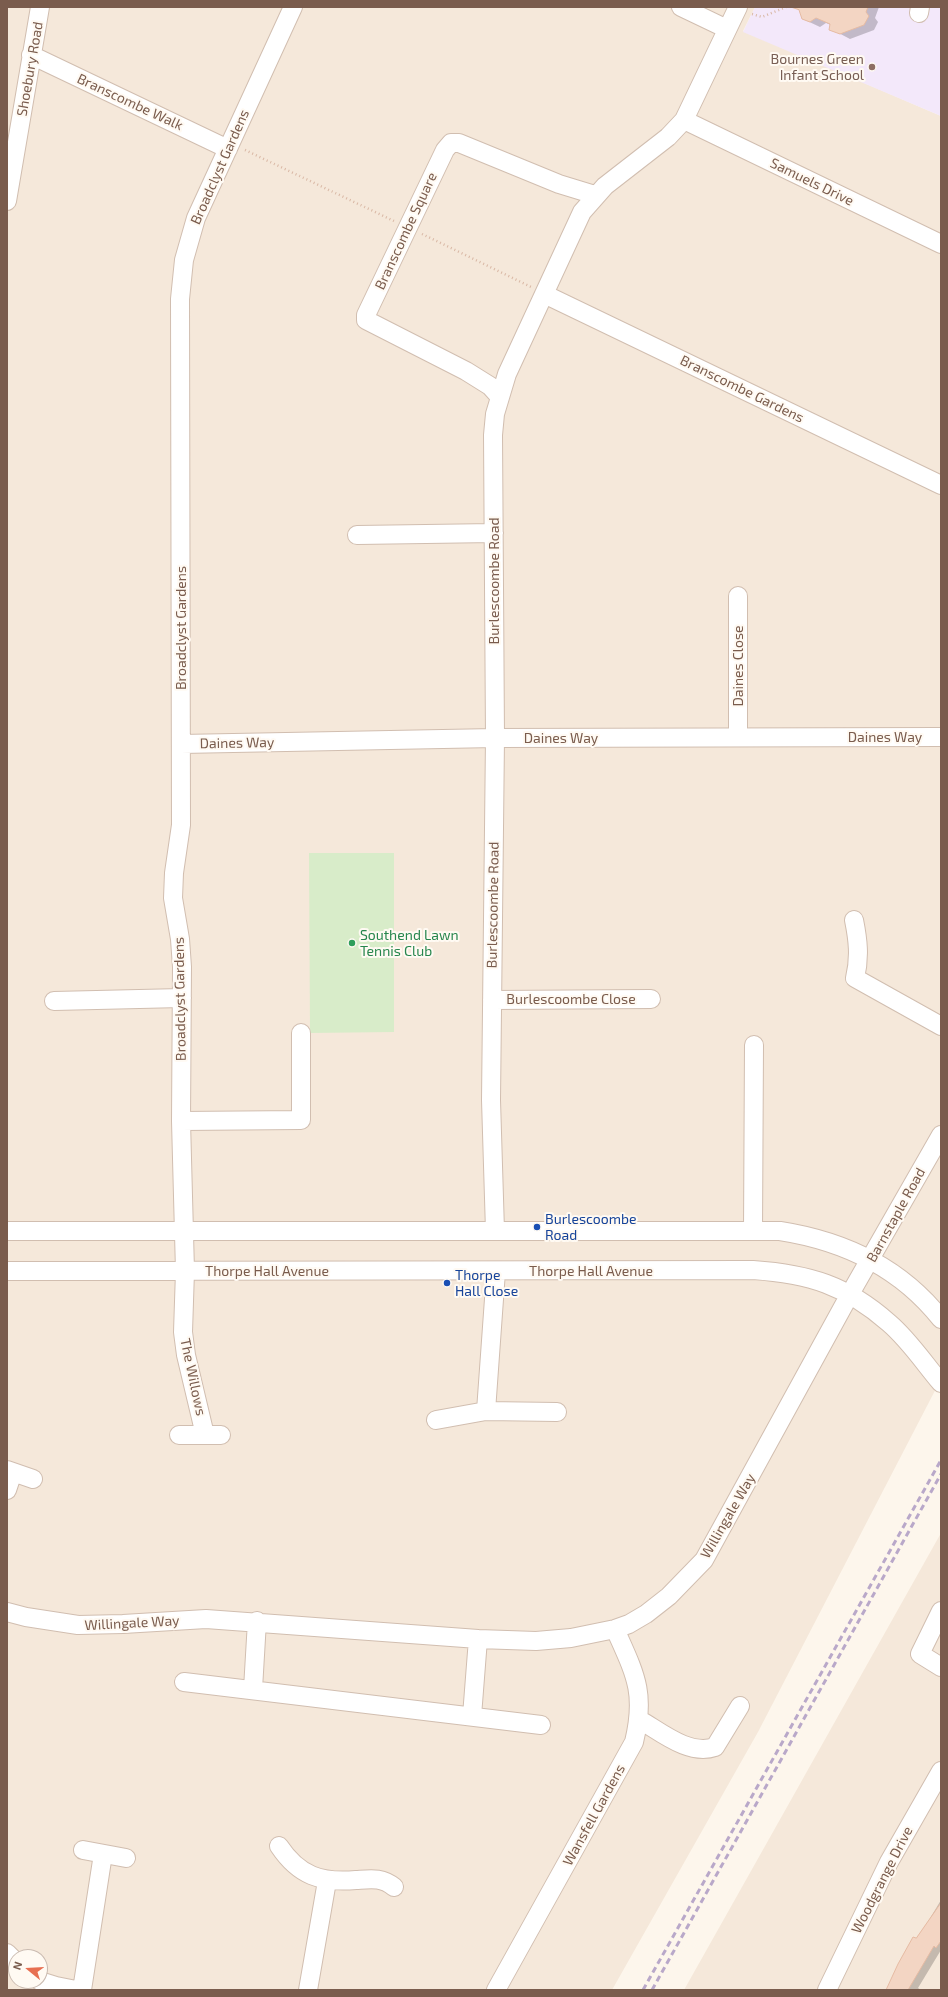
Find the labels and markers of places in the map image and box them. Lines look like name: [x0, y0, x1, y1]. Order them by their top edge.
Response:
place label: Bournes Green Infant School: [770, 51, 864, 84]
marker: Bournes Green Infant School: [867, 62, 877, 72]
place label: Southend Lawn Tennis Club: [360, 927, 459, 960]
marker: Southend Lawn Tennis Club: [347, 938, 357, 948]
place label: Burlescoombe Road: [545, 1211, 636, 1244]
marker: Burlescoombe Road: [532, 1222, 542, 1232]
place label: Thorpe Hall Close: [455, 1267, 518, 1300]
marker: Thorpe Hall Close: [442, 1278, 452, 1288]

